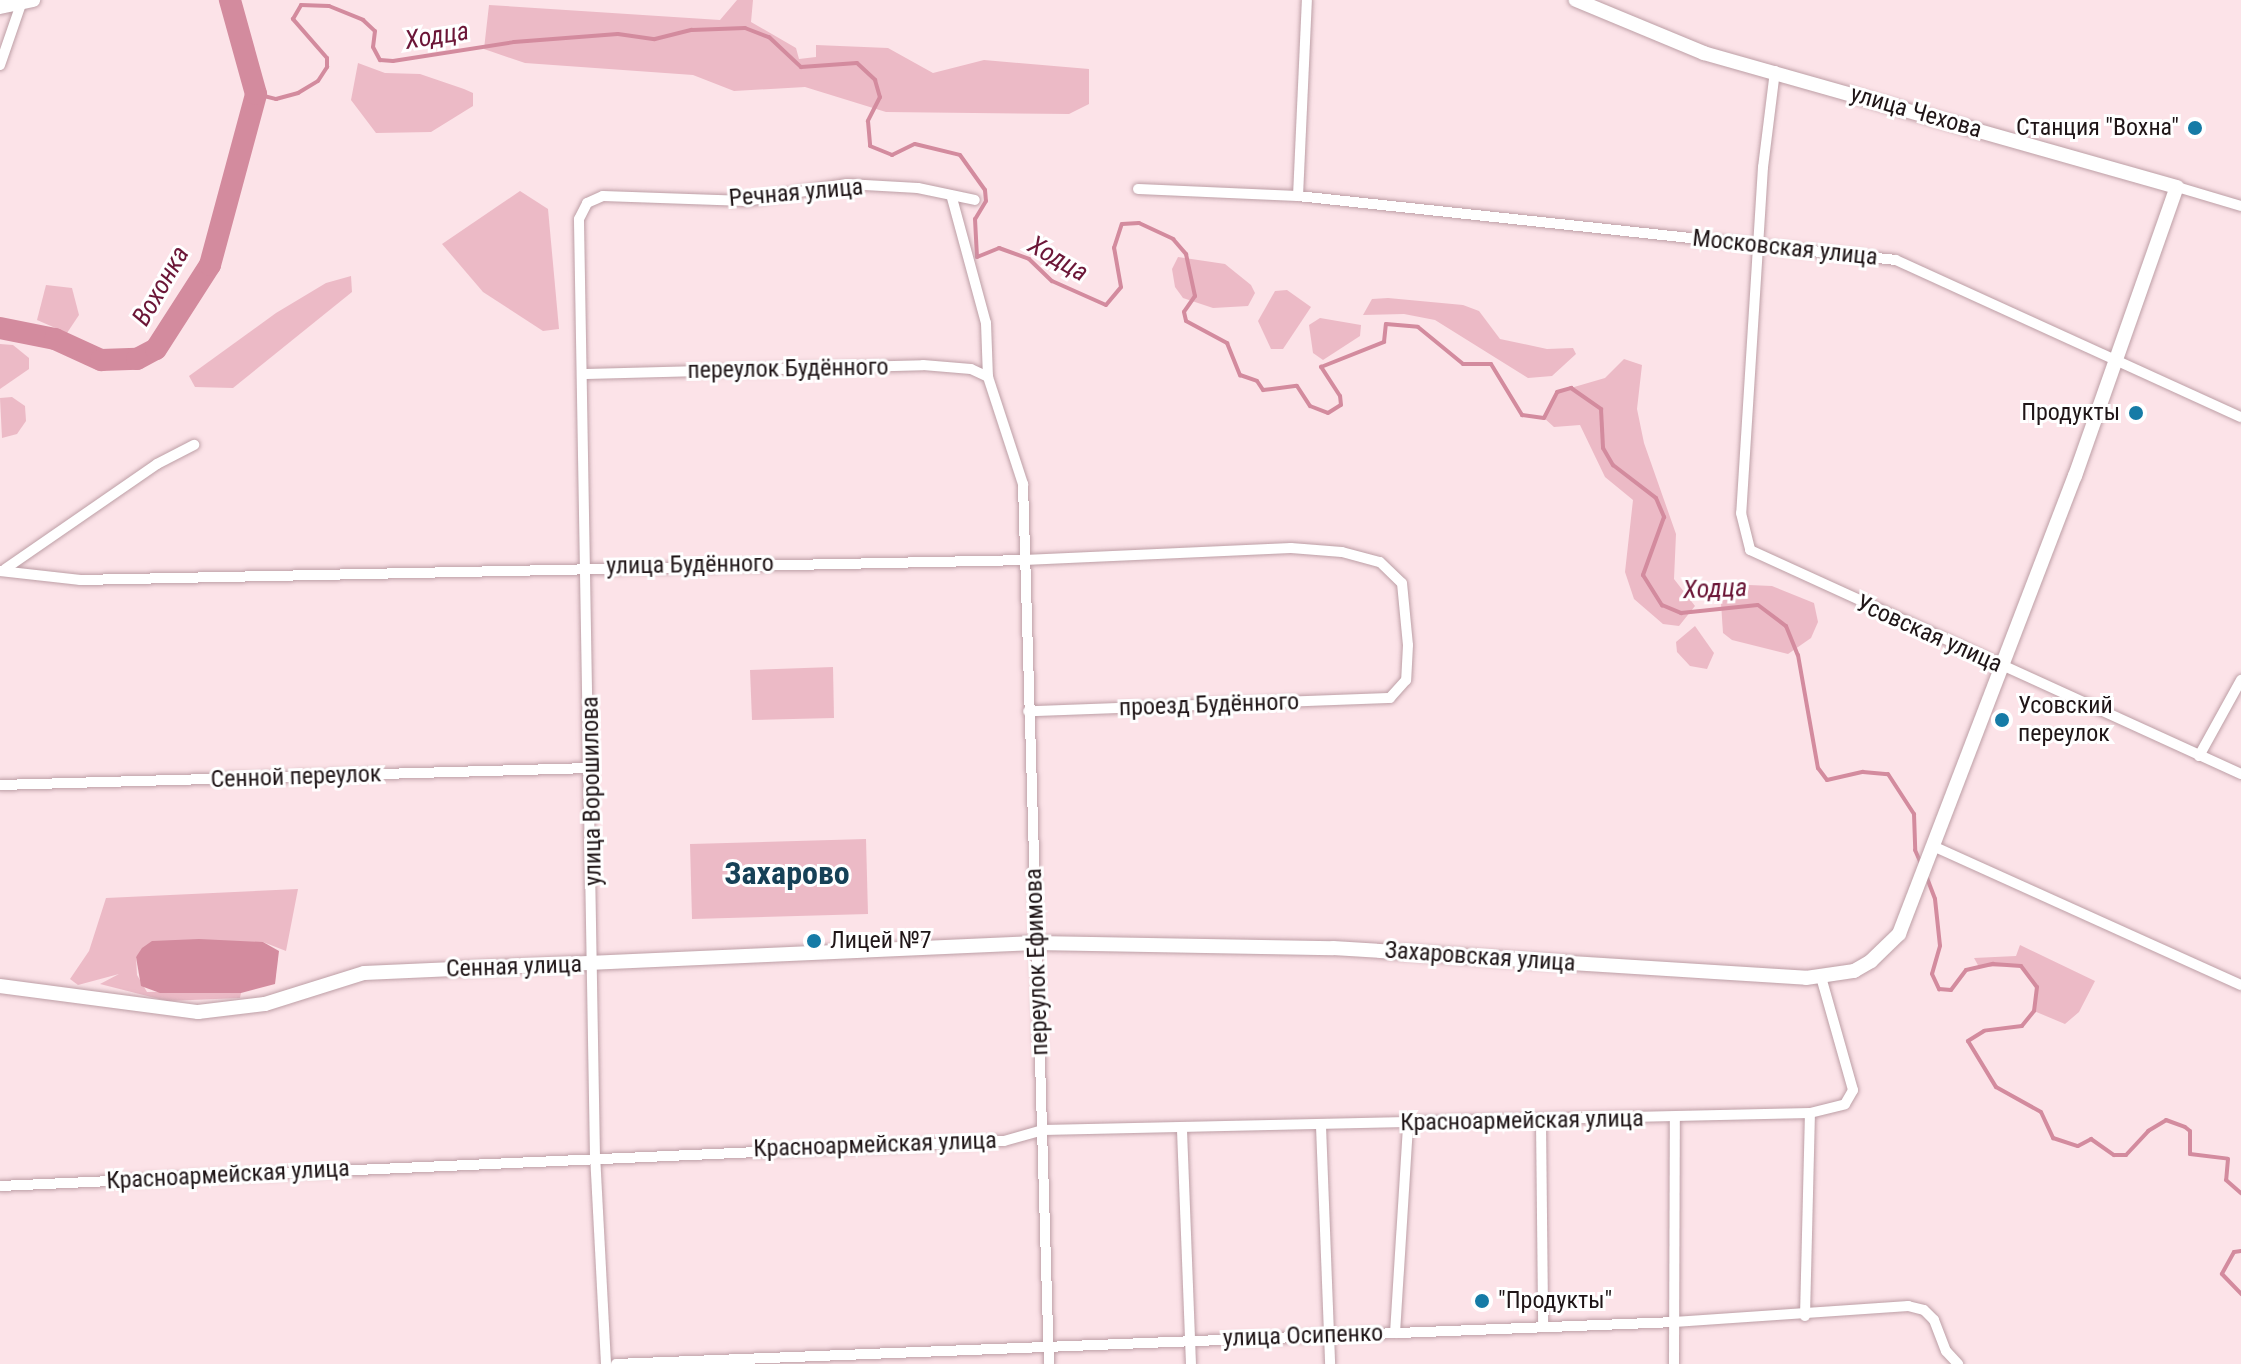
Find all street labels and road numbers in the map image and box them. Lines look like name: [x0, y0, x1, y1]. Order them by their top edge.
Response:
street label: улица Чехова: [1847, 80, 1985, 144]
street label: Речная улица: [728, 173, 864, 213]
street label: Московская улица: [1691, 224, 1879, 272]
street label: переулок Будённого: [687, 353, 889, 385]
street label: улица Будённого: [606, 549, 774, 581]
street label: Усовская улица: [1852, 589, 2006, 679]
street label: проезд Будённого: [1118, 687, 1300, 723]
street label: улица Ворошилова: [576, 696, 608, 886]
street label: Сенной переулок: [210, 760, 382, 794]
street label: переулок Ефимова: [1019, 868, 1055, 1056]
street label: Захаровская улица: [1384, 936, 1576, 978]
street label: Сенная улица: [446, 950, 582, 984]
street label: Красноармейская улица: [1400, 1104, 1644, 1138]
street label: Красноармейская улица: [753, 1126, 997, 1164]
street label: Красноармейская улица: [106, 1154, 350, 1196]
street label: улица Осипенко: [1222, 1319, 1384, 1353]

